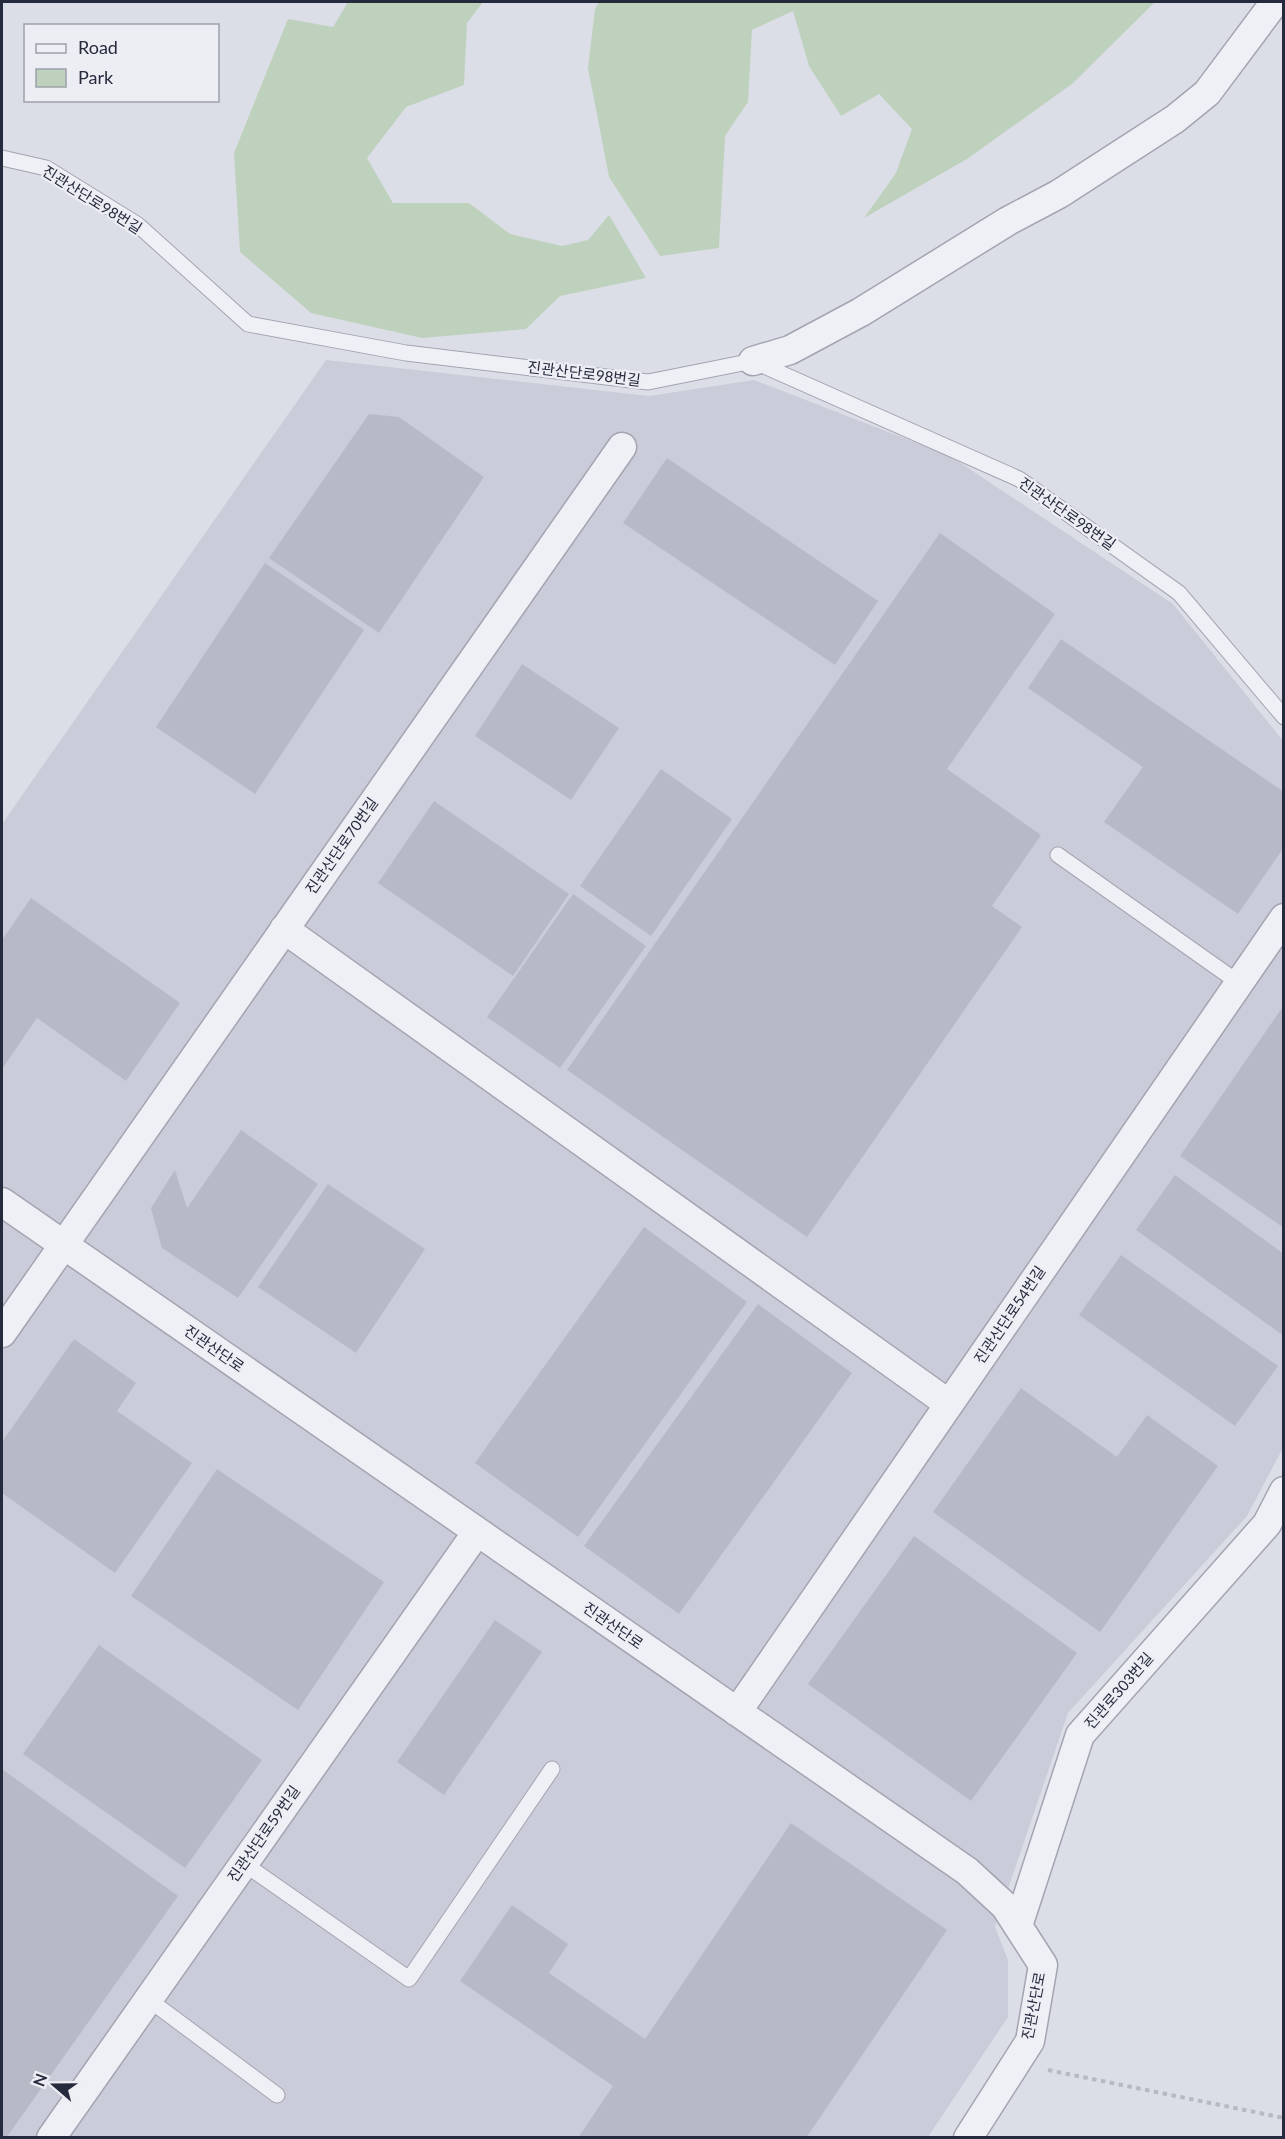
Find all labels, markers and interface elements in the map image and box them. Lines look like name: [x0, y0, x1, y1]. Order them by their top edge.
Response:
legend: [24, 24, 219, 102]
text: Road: [78, 36, 118, 58]
text: Park: [78, 66, 114, 88]
street label: 진관산단로98번길: [39, 161, 146, 237]
street label: 진관산단로98번길: [526, 357, 642, 389]
street label: 진관산단로98번길: [1016, 473, 1119, 553]
street label: 진관산단로70번길: [301, 794, 381, 897]
street label: 진관산단로54번길: [970, 1262, 1049, 1367]
street label: 진관산단로: [181, 1321, 248, 1375]
street label: 진관산단로: [580, 1598, 647, 1652]
street label: 진관로303번길: [1080, 1649, 1156, 1732]
street label: 진관산단로59번길: [223, 1782, 303, 1885]
street label: 진관산단로: [1018, 1970, 1048, 2041]
north arrow: [24, 2055, 84, 2115]
text: N: [28, 2071, 50, 2089]

